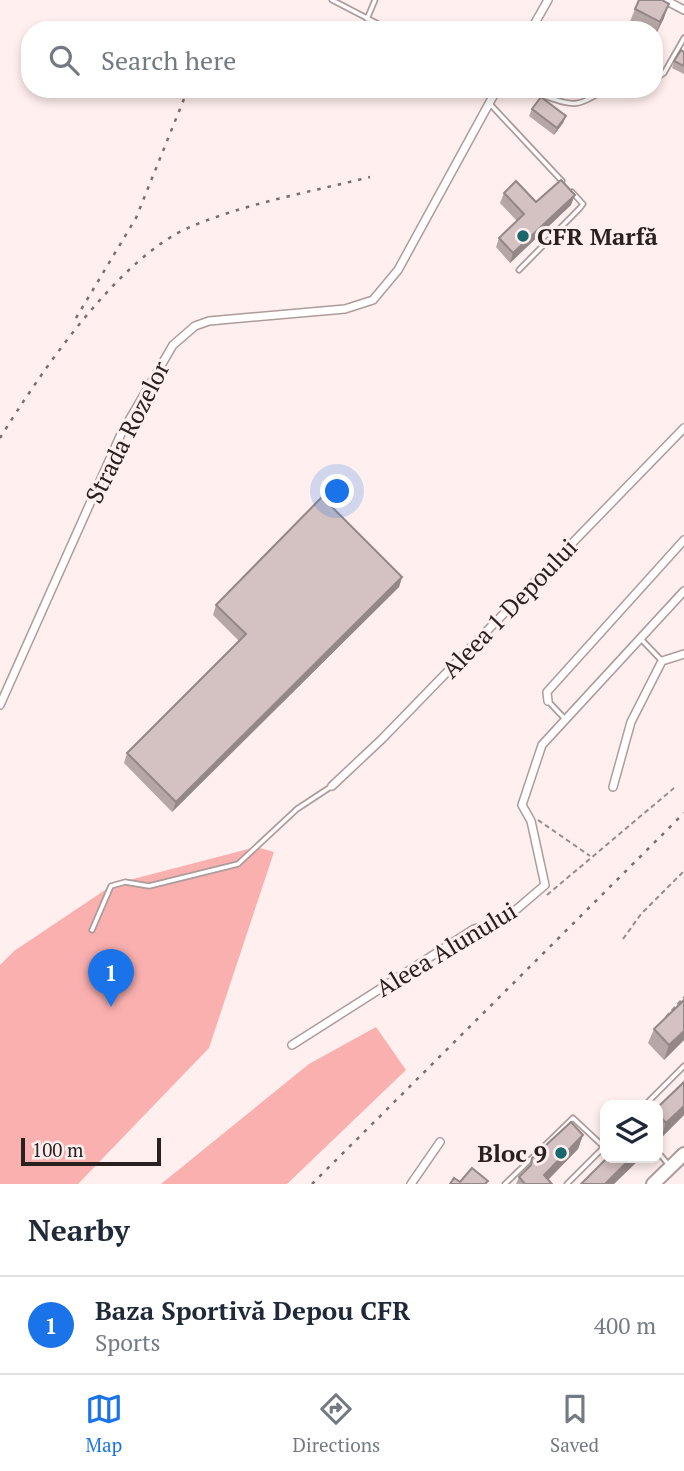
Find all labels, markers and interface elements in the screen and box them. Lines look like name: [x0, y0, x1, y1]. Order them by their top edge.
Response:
search box: [21, 21, 663, 98]
icon: search: [45, 41, 83, 79]
text: Search here: [101, 43, 236, 77]
place label: CFR Marfă: [537, 220, 659, 252]
marker: CFR Marfă: [515, 228, 531, 244]
street label: Strada Rozelor: [77, 355, 177, 508]
your location: [320, 474, 354, 508]
street label: Aleea 1 Depoului: [434, 531, 584, 685]
street label: Aleea Alunului: [370, 894, 522, 1004]
pin: 1: [88, 949, 134, 1007]
map controls: [600, 1100, 663, 1163]
button: layers: [600, 1100, 663, 1163]
scale bar: [21, 1135, 161, 1167]
text: 100 m: [32, 1137, 83, 1162]
place label: Bloc 9: [478, 1137, 547, 1169]
marker: Bloc 9: [553, 1145, 569, 1161]
text: Nearby: [28, 1210, 130, 1250]
text: Baza Sportivă Depou CFR: [95, 1293, 410, 1327]
text: 1: [45, 1310, 58, 1341]
text: 400 m: [594, 1310, 656, 1341]
text: Sports: [95, 1327, 160, 1358]
tab: Map: [85, 1390, 123, 1457]
tab: Directions: [293, 1390, 380, 1457]
tab: Saved: [550, 1390, 599, 1457]

